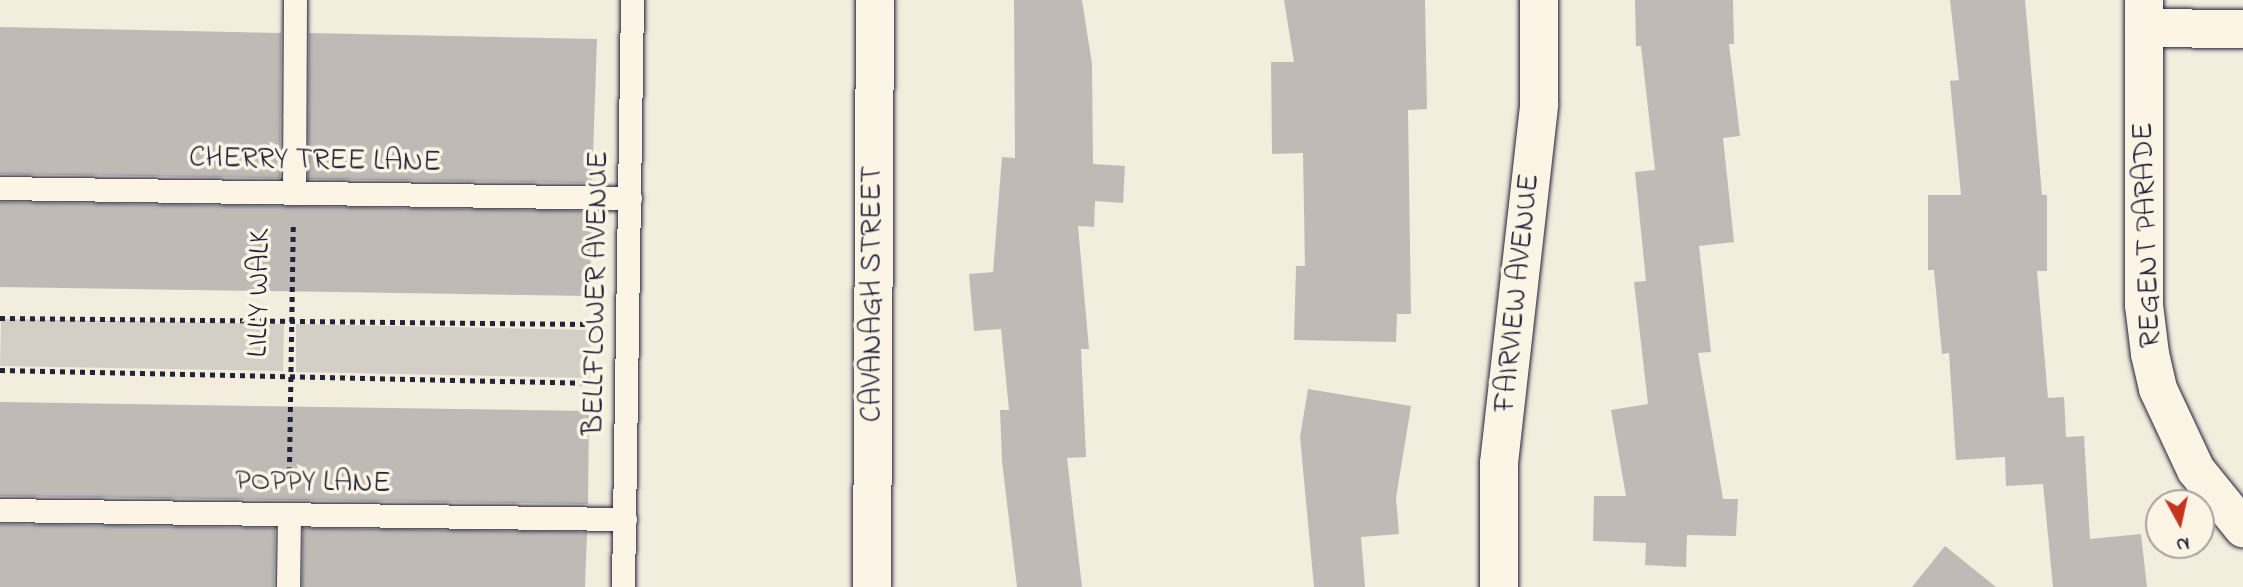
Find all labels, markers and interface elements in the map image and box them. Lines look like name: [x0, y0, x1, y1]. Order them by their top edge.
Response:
street label: REGENT PARADE: [2126, 121, 2170, 349]
street label: CHERRY TREE LANE: [189, 141, 441, 181]
street label: BELLFLOWER AVENUE: [577, 150, 617, 436]
street label: CAVANAGH STREET: [855, 166, 891, 422]
street label: FAIRVIEW AVENUE: [1488, 172, 1548, 414]
street label: LILLY WALK: [241, 228, 279, 358]
street label: POPPY LANE: [235, 464, 391, 502]
north arrow: [2145, 489, 2215, 559]
text: N: [2174, 529, 2191, 558]

